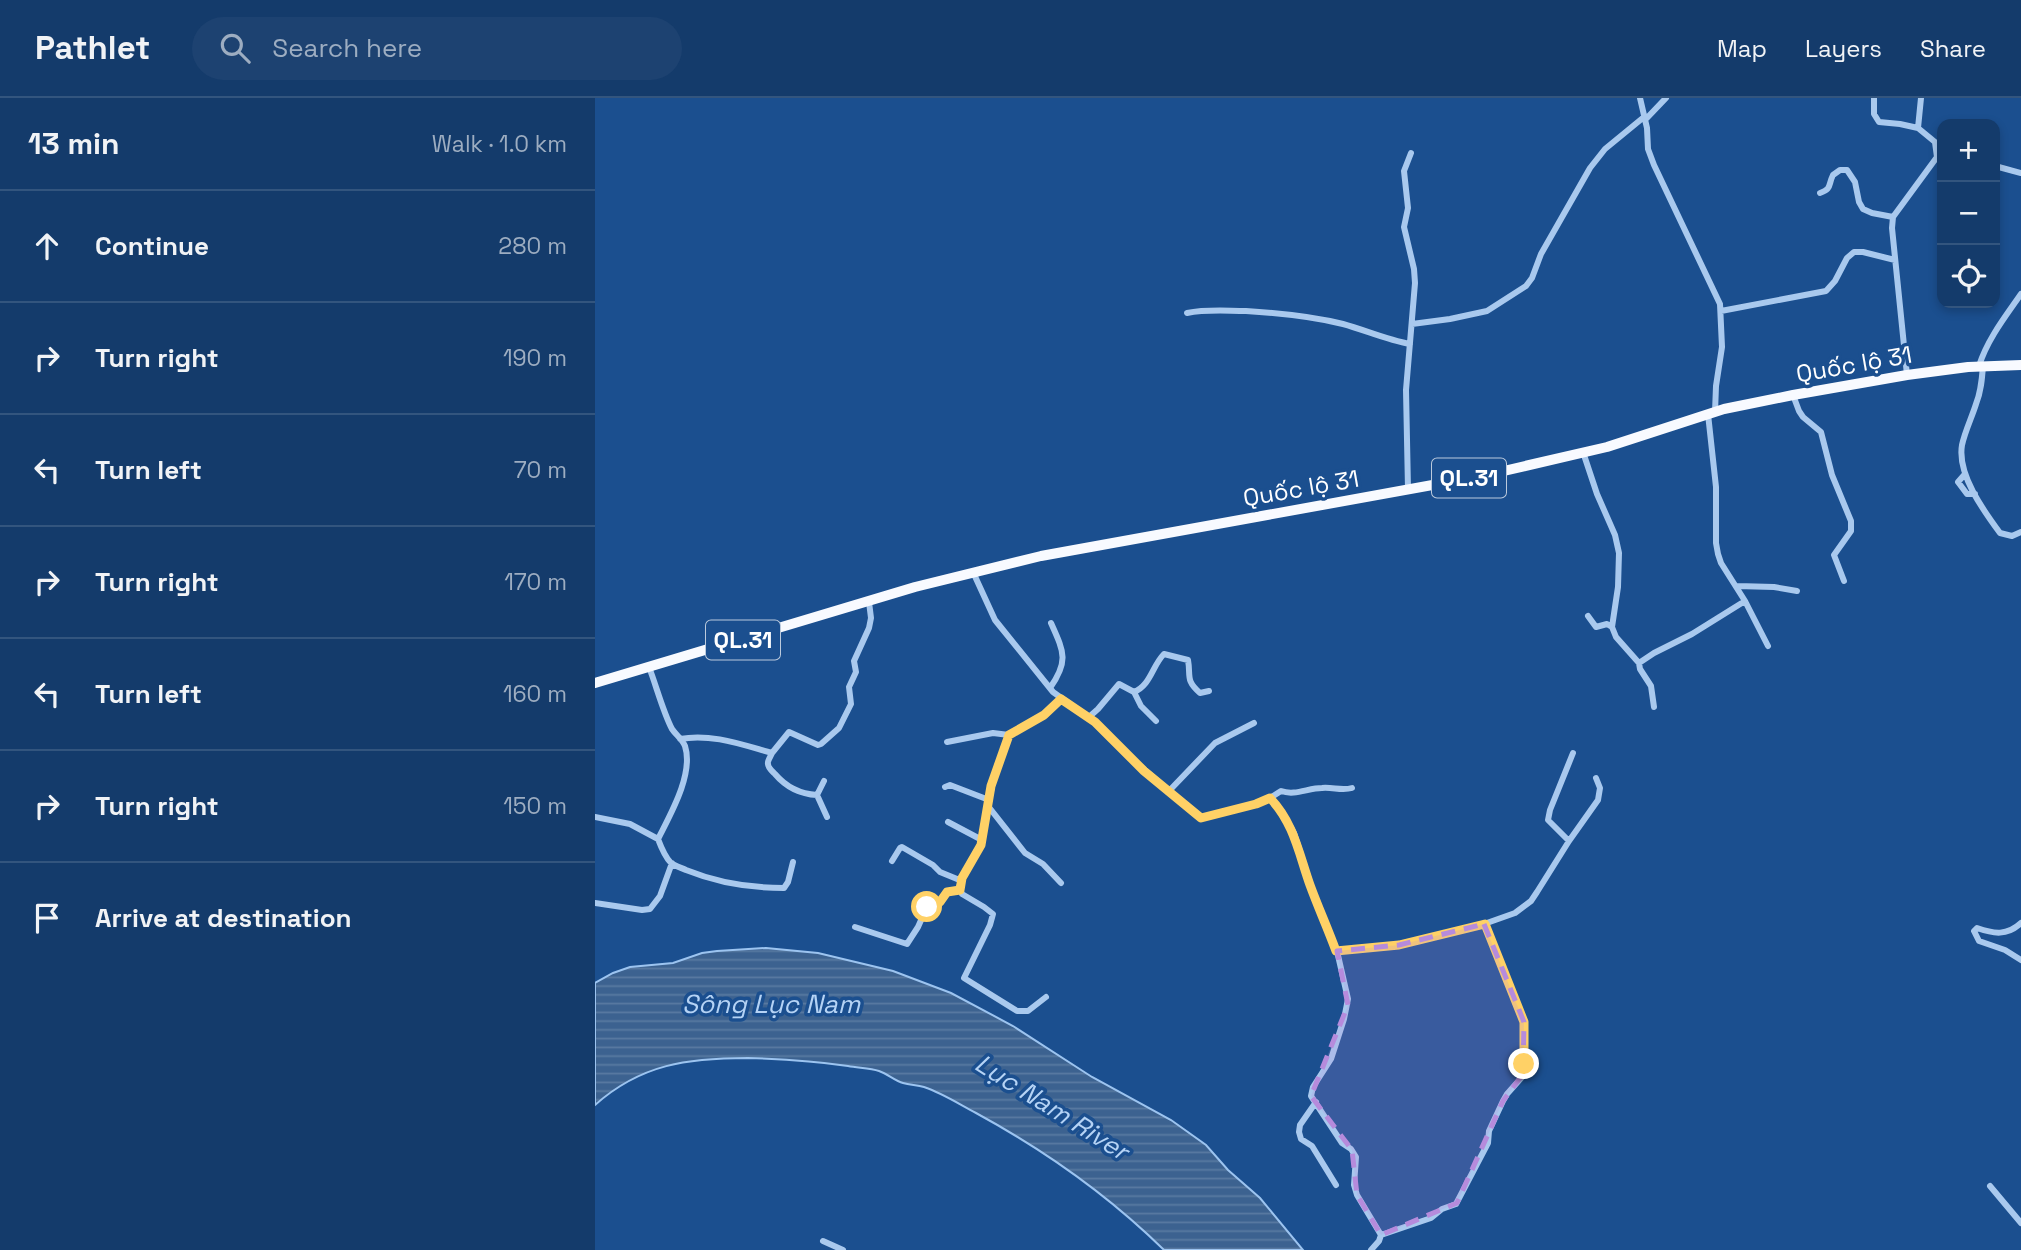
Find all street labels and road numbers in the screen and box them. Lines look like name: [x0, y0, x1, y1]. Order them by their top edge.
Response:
street label: Quốc lộ 31: [1794, 339, 1914, 389]
road number: QL.31: [1432, 458, 1506, 498]
street label: Quốc lộ 31: [1241, 463, 1361, 513]
road number: QL.31: [706, 620, 780, 660]

